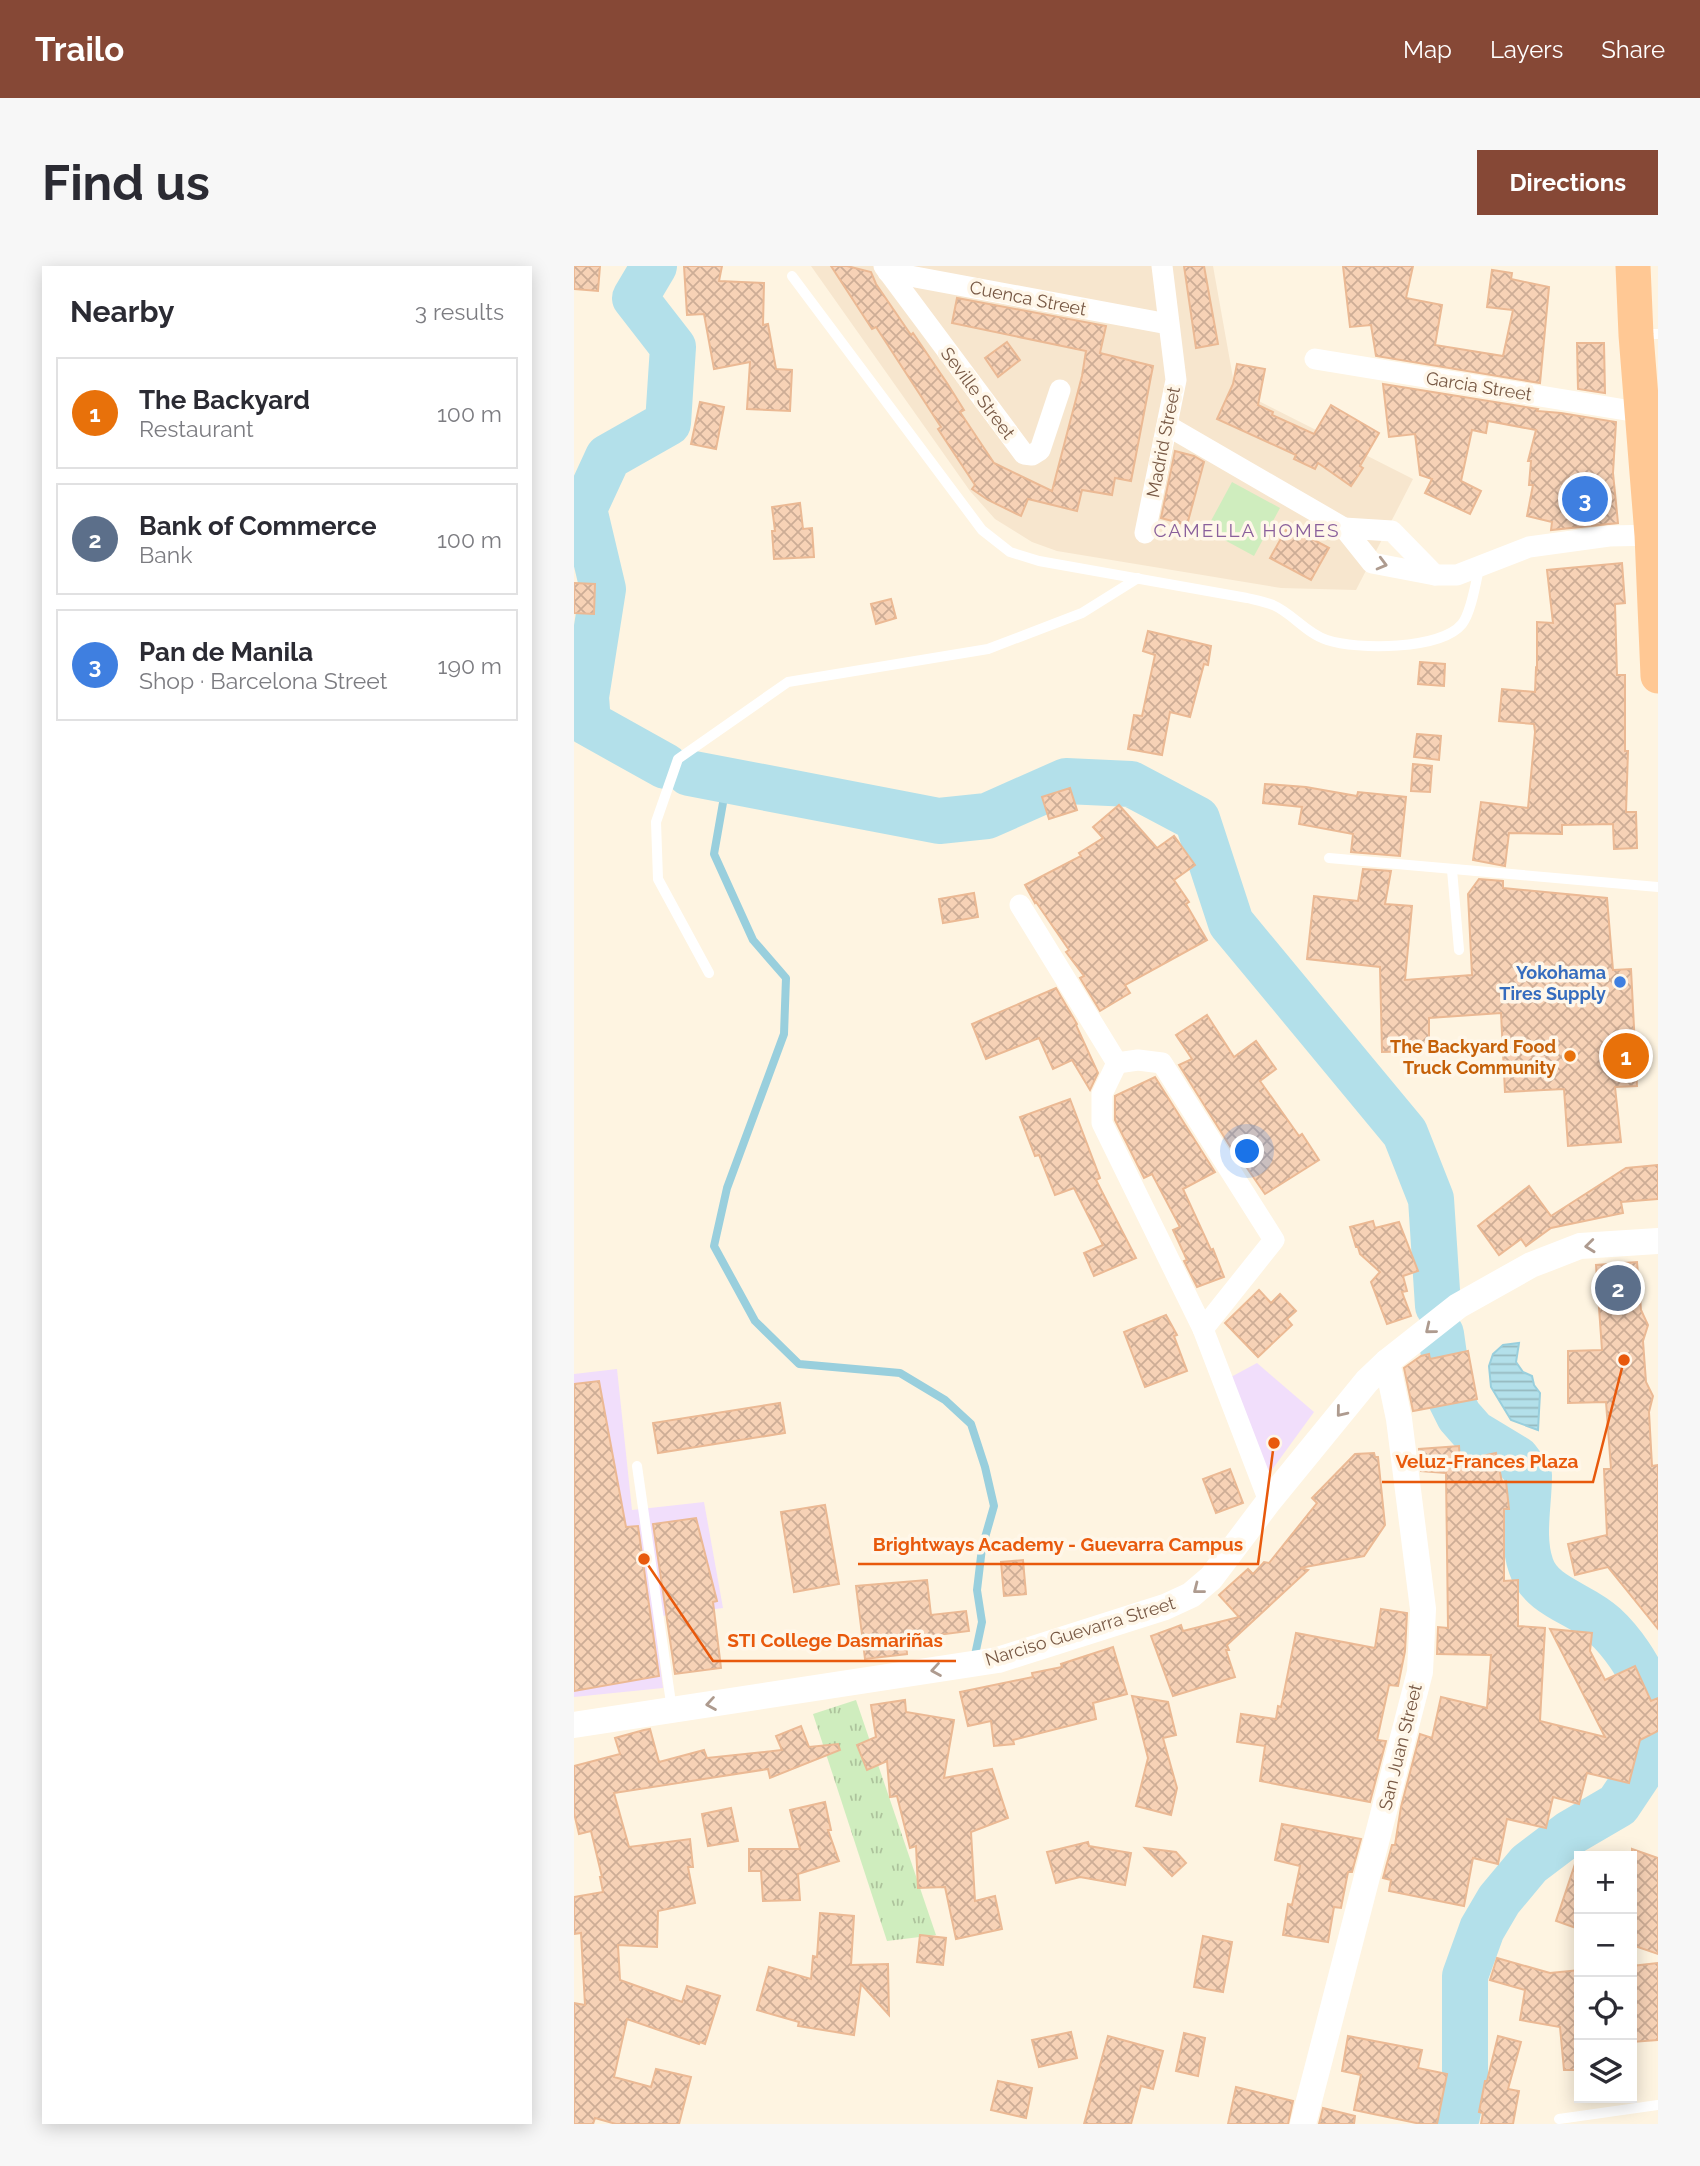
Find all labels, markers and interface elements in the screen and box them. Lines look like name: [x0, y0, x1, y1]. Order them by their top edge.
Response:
text: Trailo: [35, 30, 124, 69]
text: Map: [1403, 35, 1452, 64]
text: Layers: [1490, 35, 1563, 64]
text: Share: [1601, 35, 1665, 64]
button: Directions: [1477, 150, 1658, 215]
text: Find us: [42, 154, 210, 211]
street label: Cuenca Street: [968, 276, 1088, 320]
text: Nearby: [70, 294, 174, 329]
text: 3 results: [415, 298, 504, 325]
street label: Seville Street: [937, 343, 1019, 443]
street label: Garcia Street: [1425, 367, 1533, 405]
text: The Backyard: [139, 385, 310, 415]
street label: Madrid Street: [1142, 385, 1184, 499]
text: 1: [89, 400, 101, 427]
text: 100 m: [437, 400, 502, 427]
text: Restaurant: [139, 415, 254, 442]
pin: 3: [1562, 473, 1608, 525]
text: Bank of Commerce: [139, 511, 377, 541]
district label: CAMELLA HOMES: [1153, 519, 1341, 541]
text: 2: [89, 526, 101, 553]
text: 100 m: [437, 526, 502, 553]
text: Bank: [139, 541, 192, 568]
one-way arrow: [1376, 556, 1388, 570]
text: Pan de Manila: [139, 637, 313, 667]
text: 3: [89, 652, 101, 679]
text: 190 m: [438, 652, 502, 679]
text: Shop · Barcelona Street: [139, 667, 387, 694]
place label: Yokohama Tires Supply: [1499, 962, 1606, 1004]
marker: Yokohama Tires Supply: [1612, 974, 1628, 990]
pin: 1: [1603, 1030, 1649, 1082]
place label: The Backyard Food Truck Community: [1390, 1036, 1556, 1078]
marker: The Backyard Food Truck Community: [1562, 1048, 1578, 1064]
your location: [1230, 1134, 1264, 1168]
one-way arrow: [1584, 1238, 1595, 1253]
pin: 2: [1595, 1262, 1641, 1314]
one-way arrow: [1425, 1321, 1438, 1333]
one-way arrow: [1337, 1404, 1349, 1417]
callout: Veluz-Frances Plaza: [1382, 1442, 1593, 1482]
text: Veluz-Frances Plaza: [1396, 1450, 1579, 1472]
callout: Brightways Academy - Guevarra Campus: [858, 1524, 1258, 1564]
text: Brightways Academy - Guevarra Campus: [873, 1533, 1243, 1555]
one-way arrow: [1193, 1580, 1205, 1593]
street label: Narciso Guevarra Street: [983, 1592, 1177, 1670]
callout: STI College Dasmariñas: [713, 1621, 956, 1661]
text: STI College Dasmariñas: [727, 1629, 943, 1651]
one-way arrow: [930, 1662, 941, 1677]
street label: San Juan Street: [1374, 1682, 1426, 1812]
one-way arrow: [705, 1696, 717, 1711]
map controls: [1574, 1851, 1637, 2103]
button: +: [1574, 1851, 1637, 1914]
button: −: [1574, 1914, 1637, 1977]
button: locate: [1574, 1977, 1637, 2040]
button: layers: [1574, 2040, 1637, 2103]

